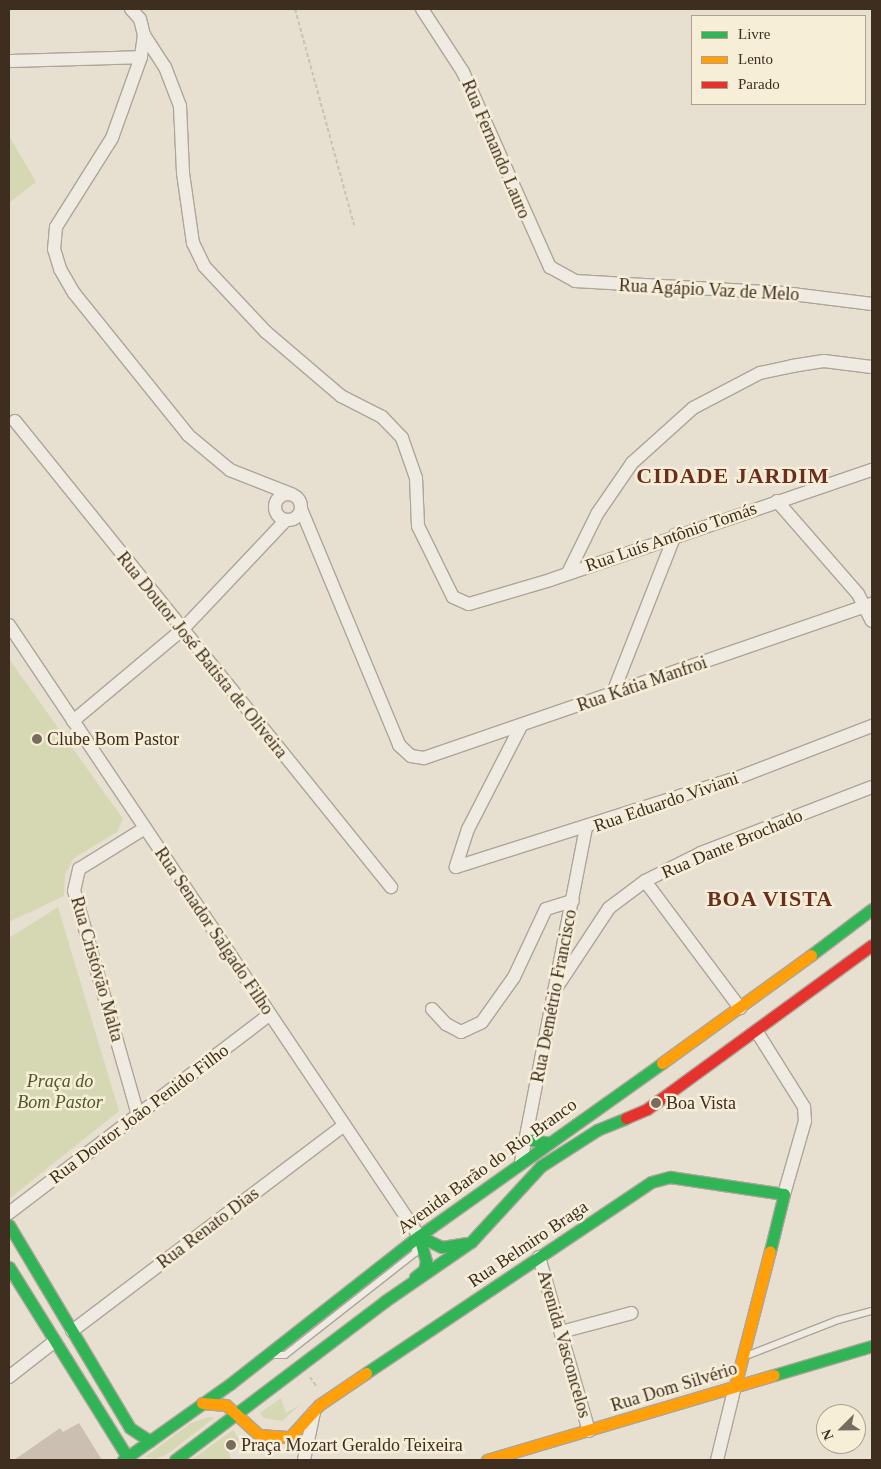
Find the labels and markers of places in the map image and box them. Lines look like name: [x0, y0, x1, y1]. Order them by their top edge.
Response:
place label: Clube Bom Pastor: [47, 728, 179, 750]
marker: Clube Bom Pastor: [31, 733, 43, 745]
place label: Boa Vista: [666, 1092, 736, 1114]
marker: Boa Vista: [650, 1097, 662, 1109]
place label: Praça Mozart Geraldo Teixeira: [241, 1434, 463, 1456]
marker: Praça Mozart Geraldo Teixeira: [225, 1439, 237, 1451]

